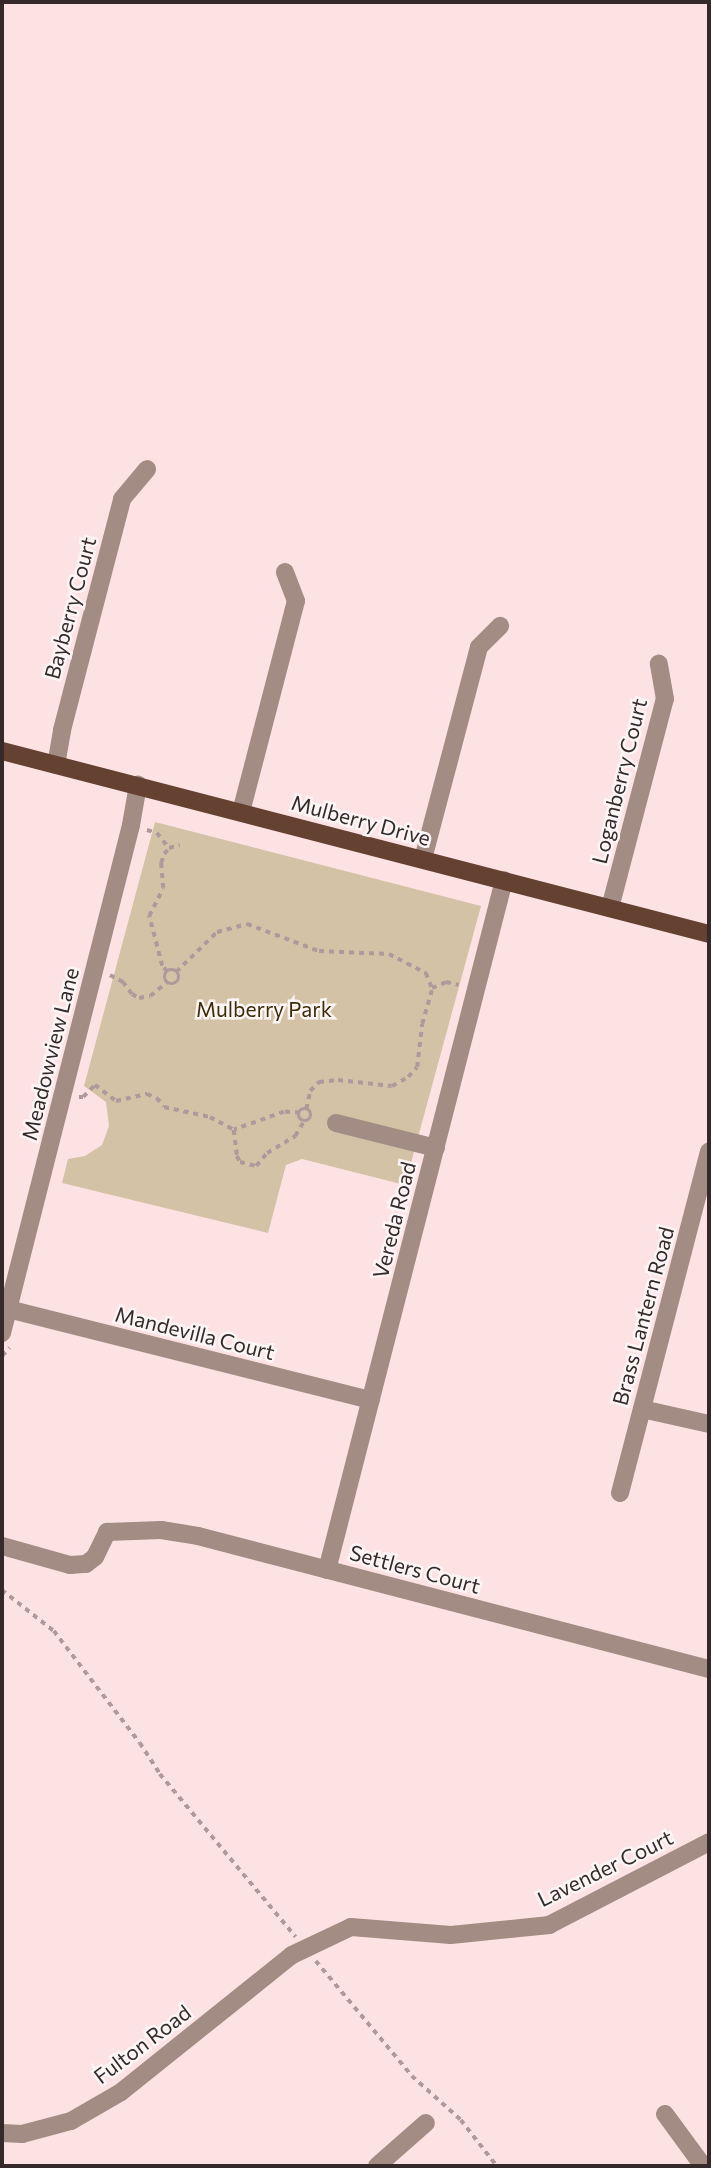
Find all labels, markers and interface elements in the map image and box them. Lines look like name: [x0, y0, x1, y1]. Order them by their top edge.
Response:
street label: Bayberry Court: [39, 534, 101, 682]
street label: Loganberry Court: [586, 696, 652, 866]
street label: Mulberry Drive: [289, 789, 433, 851]
street label: Meadowview Lane: [16, 965, 84, 1143]
park label: Mulberry Park: [196, 996, 332, 1022]
street label: Vereda Road: [367, 1159, 421, 1281]
street label: Brass Lantern Road: [607, 1224, 679, 1408]
street label: Mandevilla Court: [113, 1301, 277, 1365]
street label: Settlers Court: [347, 1539, 483, 1599]
street label: Lavender Court: [533, 1824, 677, 1912]
street label: Fulton Road: [89, 1999, 195, 2089]

